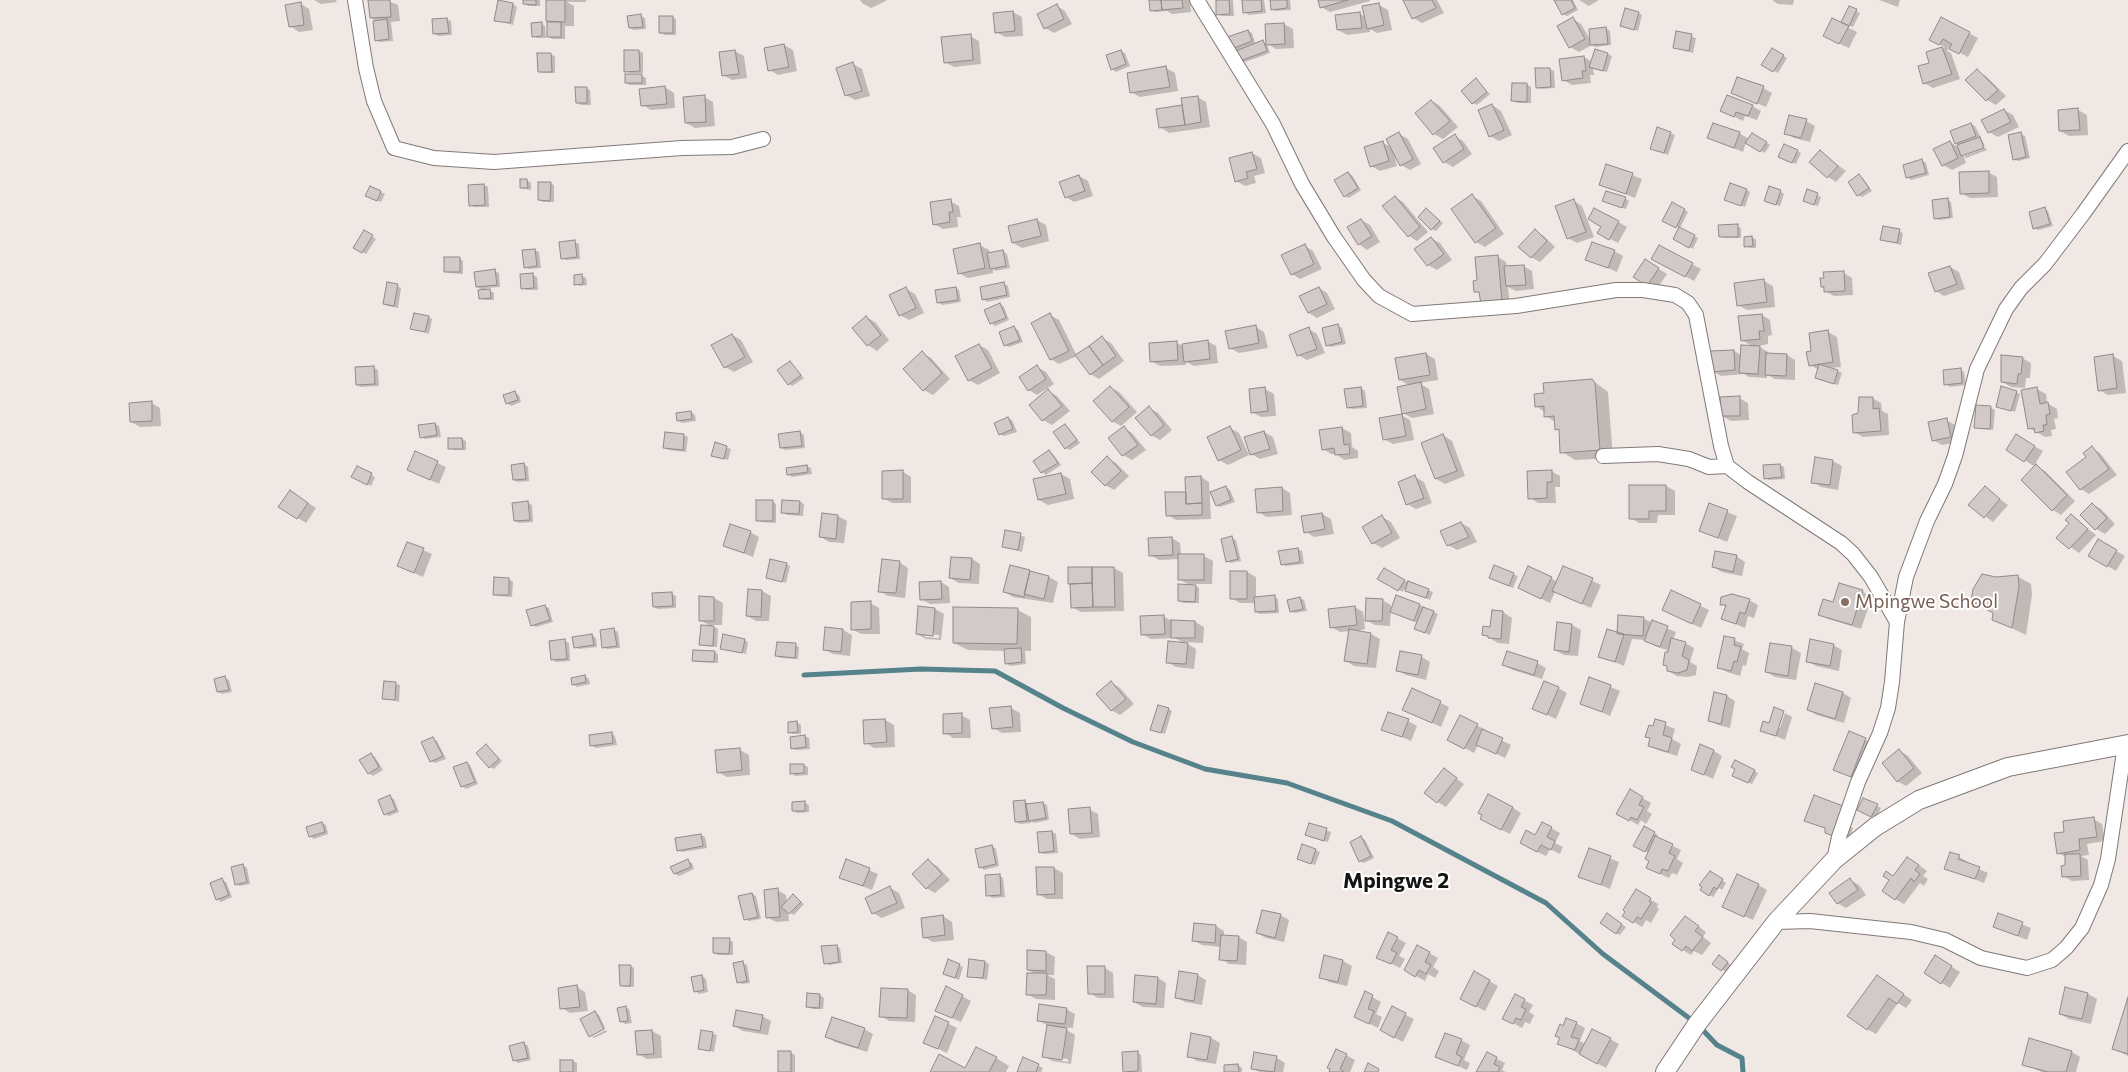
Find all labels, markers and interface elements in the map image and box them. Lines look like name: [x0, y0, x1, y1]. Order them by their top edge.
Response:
place label: Mpingwe School: [1855, 591, 1998, 613]
marker: Mpingwe School: [1839, 596, 1851, 608]
district label: Mpingwe 2: [1343, 868, 1449, 894]

